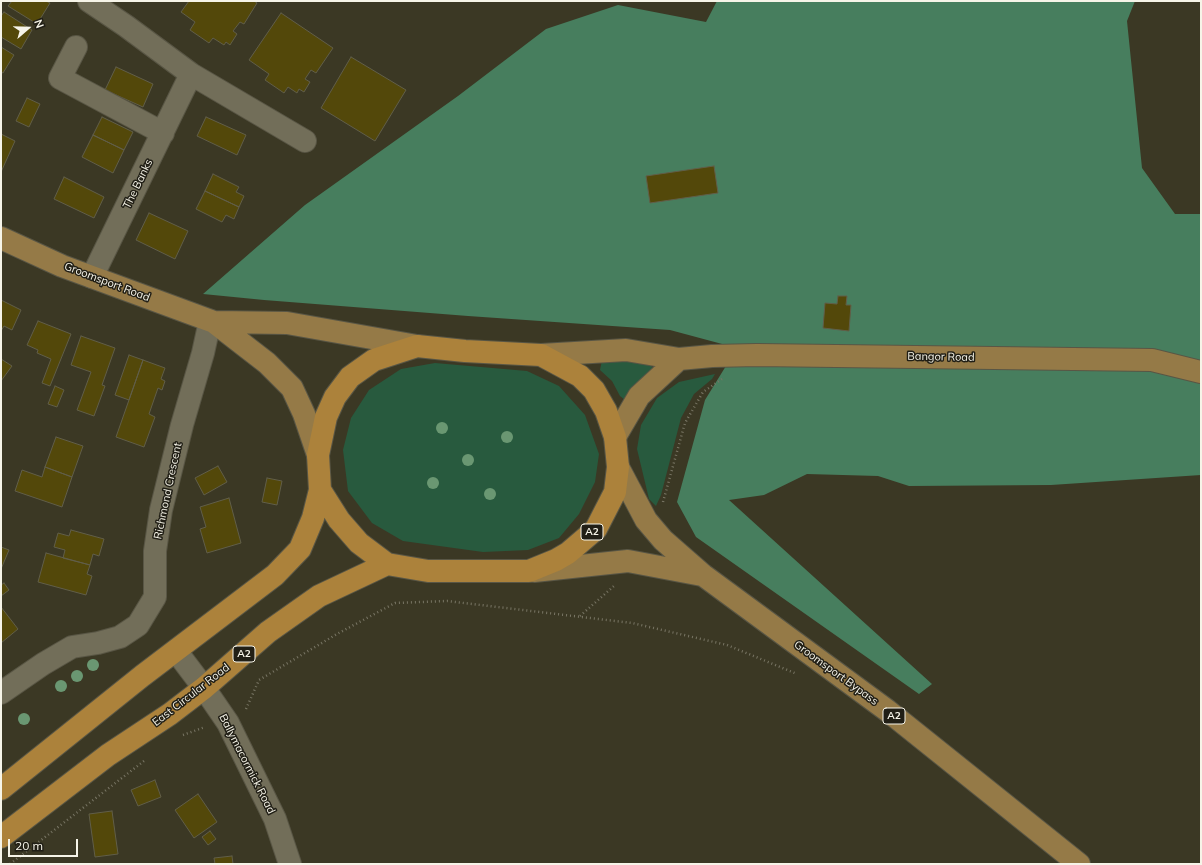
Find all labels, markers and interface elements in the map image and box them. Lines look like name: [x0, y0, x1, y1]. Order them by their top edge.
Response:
north arrow: [8, 8, 48, 48]
text: N: [31, 18, 47, 30]
street label: The Banks: [120, 157, 156, 211]
street label: Groomsport Road: [62, 260, 152, 304]
street label: Bangor Road: [907, 350, 975, 364]
street label: Richmond Crescent: [151, 441, 185, 541]
road number: A2: [581, 524, 603, 540]
street label: Groomsport Bypass: [791, 638, 881, 708]
road number: A2: [233, 646, 255, 662]
street label: East Circular Road: [150, 661, 232, 729]
road number: A2: [883, 708, 905, 724]
street label: Ballymacormick Road: [216, 712, 278, 816]
scale bar: [10, 831, 80, 857]
text: 20 m: [15, 838, 43, 853]

